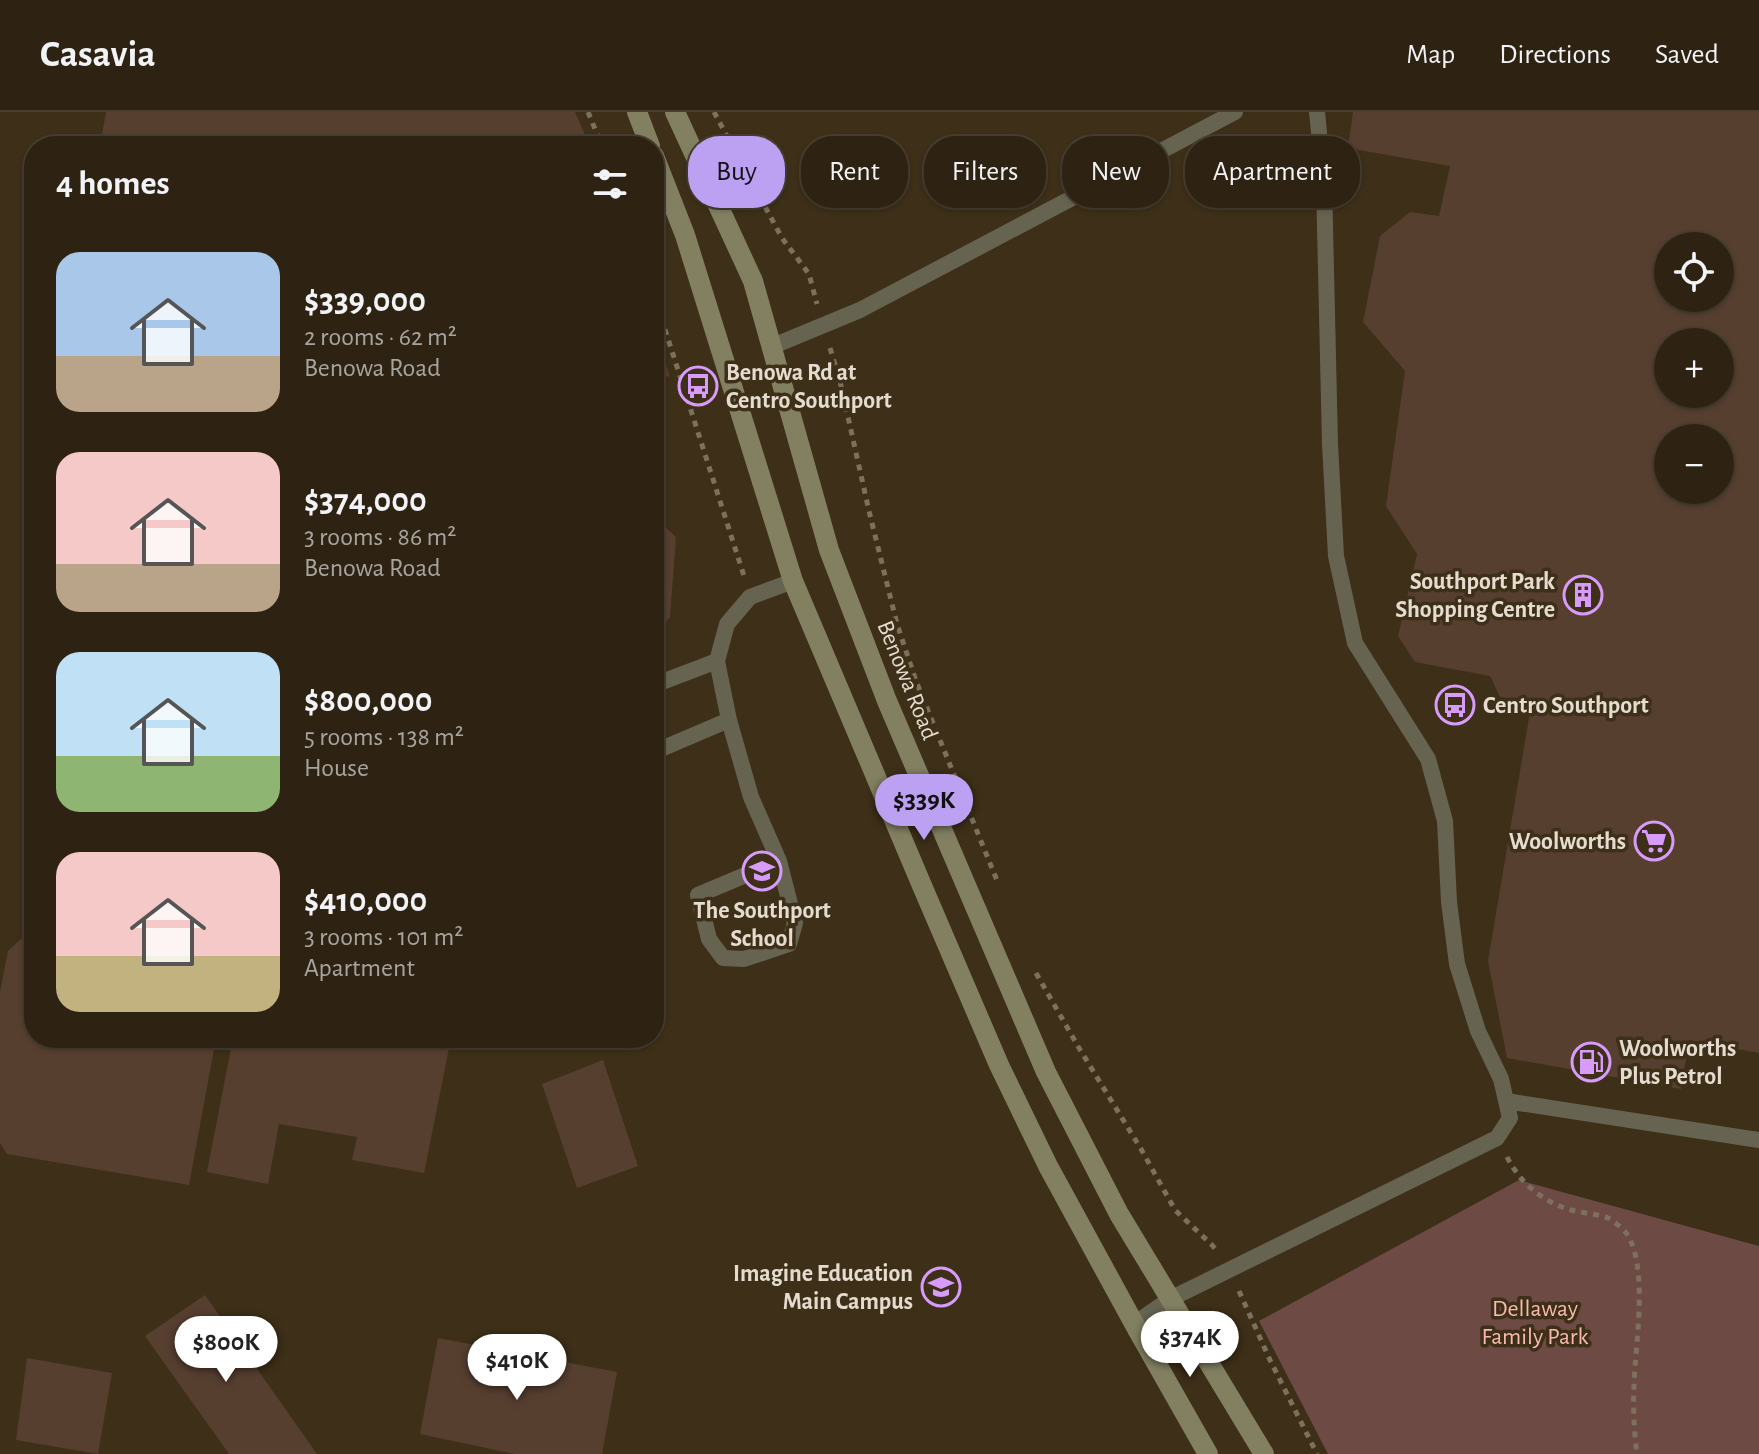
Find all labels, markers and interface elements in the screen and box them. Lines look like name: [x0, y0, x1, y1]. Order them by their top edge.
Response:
text: Casavia: [40, 36, 156, 74]
text: Map: [1406, 41, 1455, 69]
text: Directions: [1499, 41, 1611, 69]
text: Saved: [1655, 41, 1719, 69]
chip: Buy: [688, 136, 785, 208]
chip: Rent: [801, 136, 908, 208]
chip: Filters: [924, 136, 1046, 208]
chip: New: [1062, 136, 1169, 208]
chip: Apartment: [1185, 136, 1360, 208]
icon: filters: [588, 162, 632, 206]
text: 4 homes: [56, 167, 170, 201]
map controls: [1654, 232, 1734, 504]
button: locate: [1654, 232, 1734, 312]
icon: home: [120, 284, 216, 380]
text: $339,000: [304, 284, 426, 318]
text: 2 rooms · 62 m²: [304, 324, 457, 350]
button: +: [1654, 328, 1734, 408]
text: Benowa Road: [304, 355, 441, 381]
place label: Benowa Rd at Centro Southport: [726, 361, 892, 413]
bus stop icon: Benowa Rd at Centro Southport: [677, 365, 719, 407]
button: −: [1654, 424, 1734, 504]
icon: home: [120, 484, 216, 580]
text: $374,000: [304, 484, 427, 518]
text: 3 rooms · 86 m²: [304, 524, 456, 550]
text: Benowa Road: [304, 555, 441, 581]
place label: Southport Park Shopping Centre: [1395, 570, 1555, 622]
building icon: Southport Park Shopping Centre: [1562, 574, 1604, 616]
street label: Benowa Road: [872, 617, 942, 743]
icon: home: [120, 684, 216, 780]
text: $800,000: [304, 684, 432, 718]
bus stop icon: Centro Southport: [1434, 684, 1476, 726]
place label: Centro Southport: [1483, 694, 1649, 718]
text: 5 rooms · 138 m²: [304, 724, 464, 750]
text: House: [304, 755, 369, 781]
pin: $339K: [868, 774, 980, 842]
text: $339K: [893, 787, 955, 813]
supermarket icon: Woolworths: [1633, 820, 1675, 862]
place label: Woolworths: [1509, 830, 1626, 854]
school or university icon: The Southport School: [741, 850, 783, 892]
icon: home: [120, 884, 216, 980]
text: $410,000: [304, 884, 427, 918]
place label: The Southport School: [693, 899, 831, 951]
text: 3 rooms · 101 m²: [304, 924, 463, 950]
text: Apartment: [304, 955, 415, 981]
place label: Woolworths Plus Petrol: [1619, 1037, 1736, 1089]
fuel station icon: Woolworths Plus Petrol: [1570, 1041, 1612, 1083]
place label: Imagine Education Main Campus: [733, 1262, 913, 1314]
school or university icon: Imagine Education Main Campus: [920, 1266, 962, 1308]
park label: Dellaway Family Park: [1481, 1297, 1589, 1349]
pin: $374K: [1134, 1311, 1246, 1379]
pin: $800K: [170, 1316, 282, 1384]
text: $374K: [1159, 1324, 1221, 1350]
text: $800K: [193, 1329, 259, 1355]
pin: $410K: [461, 1334, 573, 1402]
text: $410K: [486, 1347, 548, 1373]

